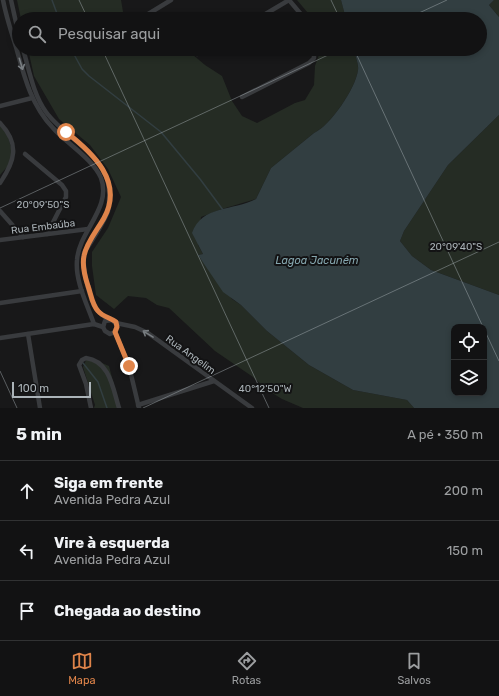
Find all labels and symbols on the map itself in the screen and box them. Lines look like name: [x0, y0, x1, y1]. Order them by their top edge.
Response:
one-way arrow: [18, 58, 25, 71]
route start: [57, 123, 75, 141]
text: 20°09'50"S: [17, 199, 69, 211]
street label: Rua Embaúba: [10, 217, 76, 237]
text: 20°09'40"S: [430, 241, 482, 253]
water label: Lagoa Jacuném: [275, 254, 359, 267]
one-way arrow: [143, 330, 154, 338]
street label: Rua Angelim: [163, 333, 218, 377]
route end: [120, 357, 138, 375]
scale bar: [12, 380, 91, 399]
text: 40°12'50"W: [239, 383, 291, 395]

